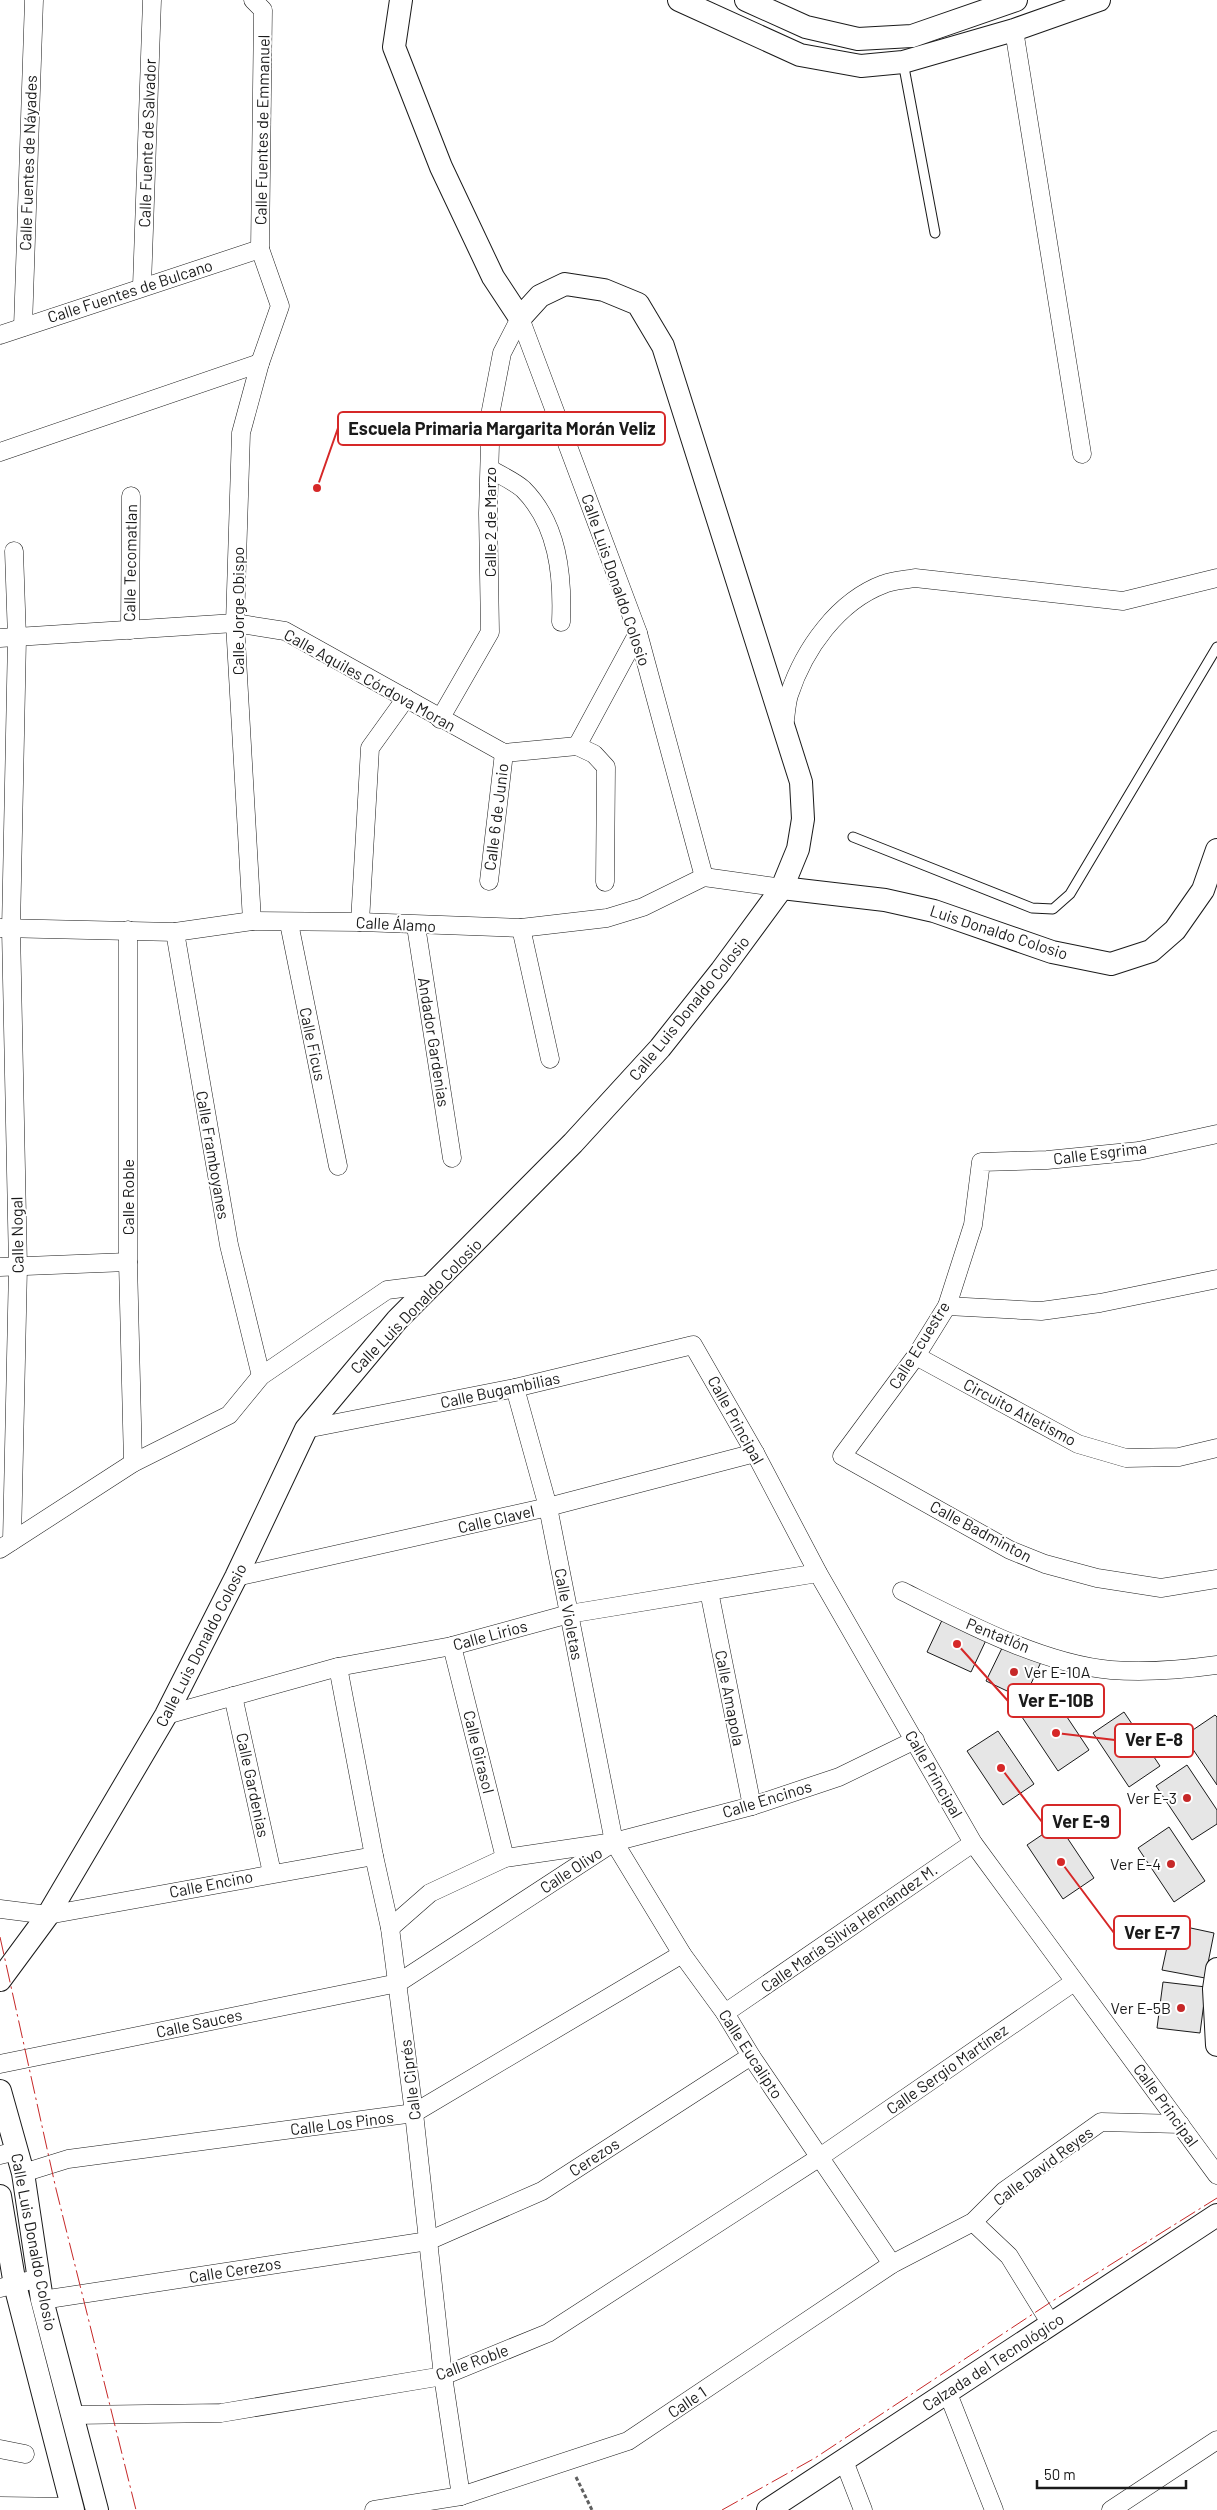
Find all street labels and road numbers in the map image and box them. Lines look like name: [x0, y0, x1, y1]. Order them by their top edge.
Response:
street label: Calle Fuentes de Emmanuel: [250, 35, 273, 225]
street label: Calle Fuente de Salvador: [134, 58, 159, 228]
street label: Calle Fuentes de Náyades: [15, 75, 40, 251]
street label: Calle Fuentes de Bulcano: [45, 255, 215, 326]
street label: Calle 2 de Marzo: [480, 467, 499, 577]
street label: Calle Luis Donaldo Colosio: [578, 491, 655, 668]
street label: Calle Tecomatlan: [119, 504, 140, 622]
street label: Calle Jorge Obispo: [228, 547, 247, 675]
street label: Calle Aquiles Córdova Moran: [281, 624, 459, 735]
street label: Calle 6 de Junio: [479, 762, 512, 872]
street label: Luis Donaldo Colosio: [928, 900, 1070, 963]
street label: Calle Álamo: [355, 912, 437, 935]
street label: Calle Luis Donaldo Colosio: [624, 932, 753, 1084]
street label: Andador Gardenias: [415, 976, 454, 1108]
street label: Calle Ficus: [296, 1005, 331, 1082]
street label: Calle Framboyanes: [193, 1089, 234, 1221]
street label: Calle Esgrima: [1052, 1137, 1148, 1168]
street label: Calle Roble: [118, 1159, 137, 1235]
street label: Calle Nogal: [6, 1196, 27, 1274]
street label: Calle Luis Donaldo Colosio: [346, 1234, 485, 1377]
street label: Calle Ecuestre: [884, 1297, 953, 1392]
street label: Calle Bugambilias: [438, 1368, 561, 1411]
street label: Calle Principal: [704, 1372, 768, 1467]
street label: Circuito Atletismo: [961, 1374, 1080, 1449]
street label: Calle Badminton: [927, 1496, 1035, 1565]
street label: Calle Clavel: [456, 1500, 536, 1537]
street label: Calle Luis Donaldo Colosio: [151, 1560, 250, 1730]
street label: Calle Violetas: [551, 1566, 588, 1661]
street label: Pentatlón: [964, 1613, 1033, 1656]
street label: Calle Lirios: [451, 1615, 529, 1654]
street label: Calle Amapola: [712, 1648, 749, 1747]
street label: Calle Girasol: [460, 1708, 499, 1795]
street label: Calle Principal: [902, 1727, 967, 1821]
street label: Calle Gardenias: [233, 1731, 274, 1839]
street label: Calle Encinos: [720, 1776, 814, 1821]
street label: Calle Olivo: [536, 1842, 606, 1897]
street label: Calle María Silvia Hernández M.: [757, 1859, 941, 1996]
street label: Calle Encino: [168, 1866, 254, 1901]
street label: Calle Sauces: [154, 2004, 244, 2041]
street label: Calle Eucalipto: [716, 2006, 787, 2102]
street label: Calle Sergio Martínez: [882, 2020, 1011, 2118]
street label: Calle Ciprés: [395, 2039, 424, 2122]
street label: Calle Principal: [1130, 2060, 1203, 2150]
street label: Calle Los Pinos: [289, 2107, 395, 2138]
street label: Calle David Reyes: [989, 2122, 1096, 2209]
street label: Cerezos: [565, 2133, 622, 2180]
street label: Calle Luis Donaldo Colosio: [8, 2151, 61, 2332]
street label: Calle Cerezos: [188, 2253, 282, 2286]
street label: Calzada del Tecnológico: [918, 2309, 1067, 2414]
street label: Calle Roble: [433, 2340, 511, 2384]
street label: Calle 1: [664, 2382, 710, 2421]

